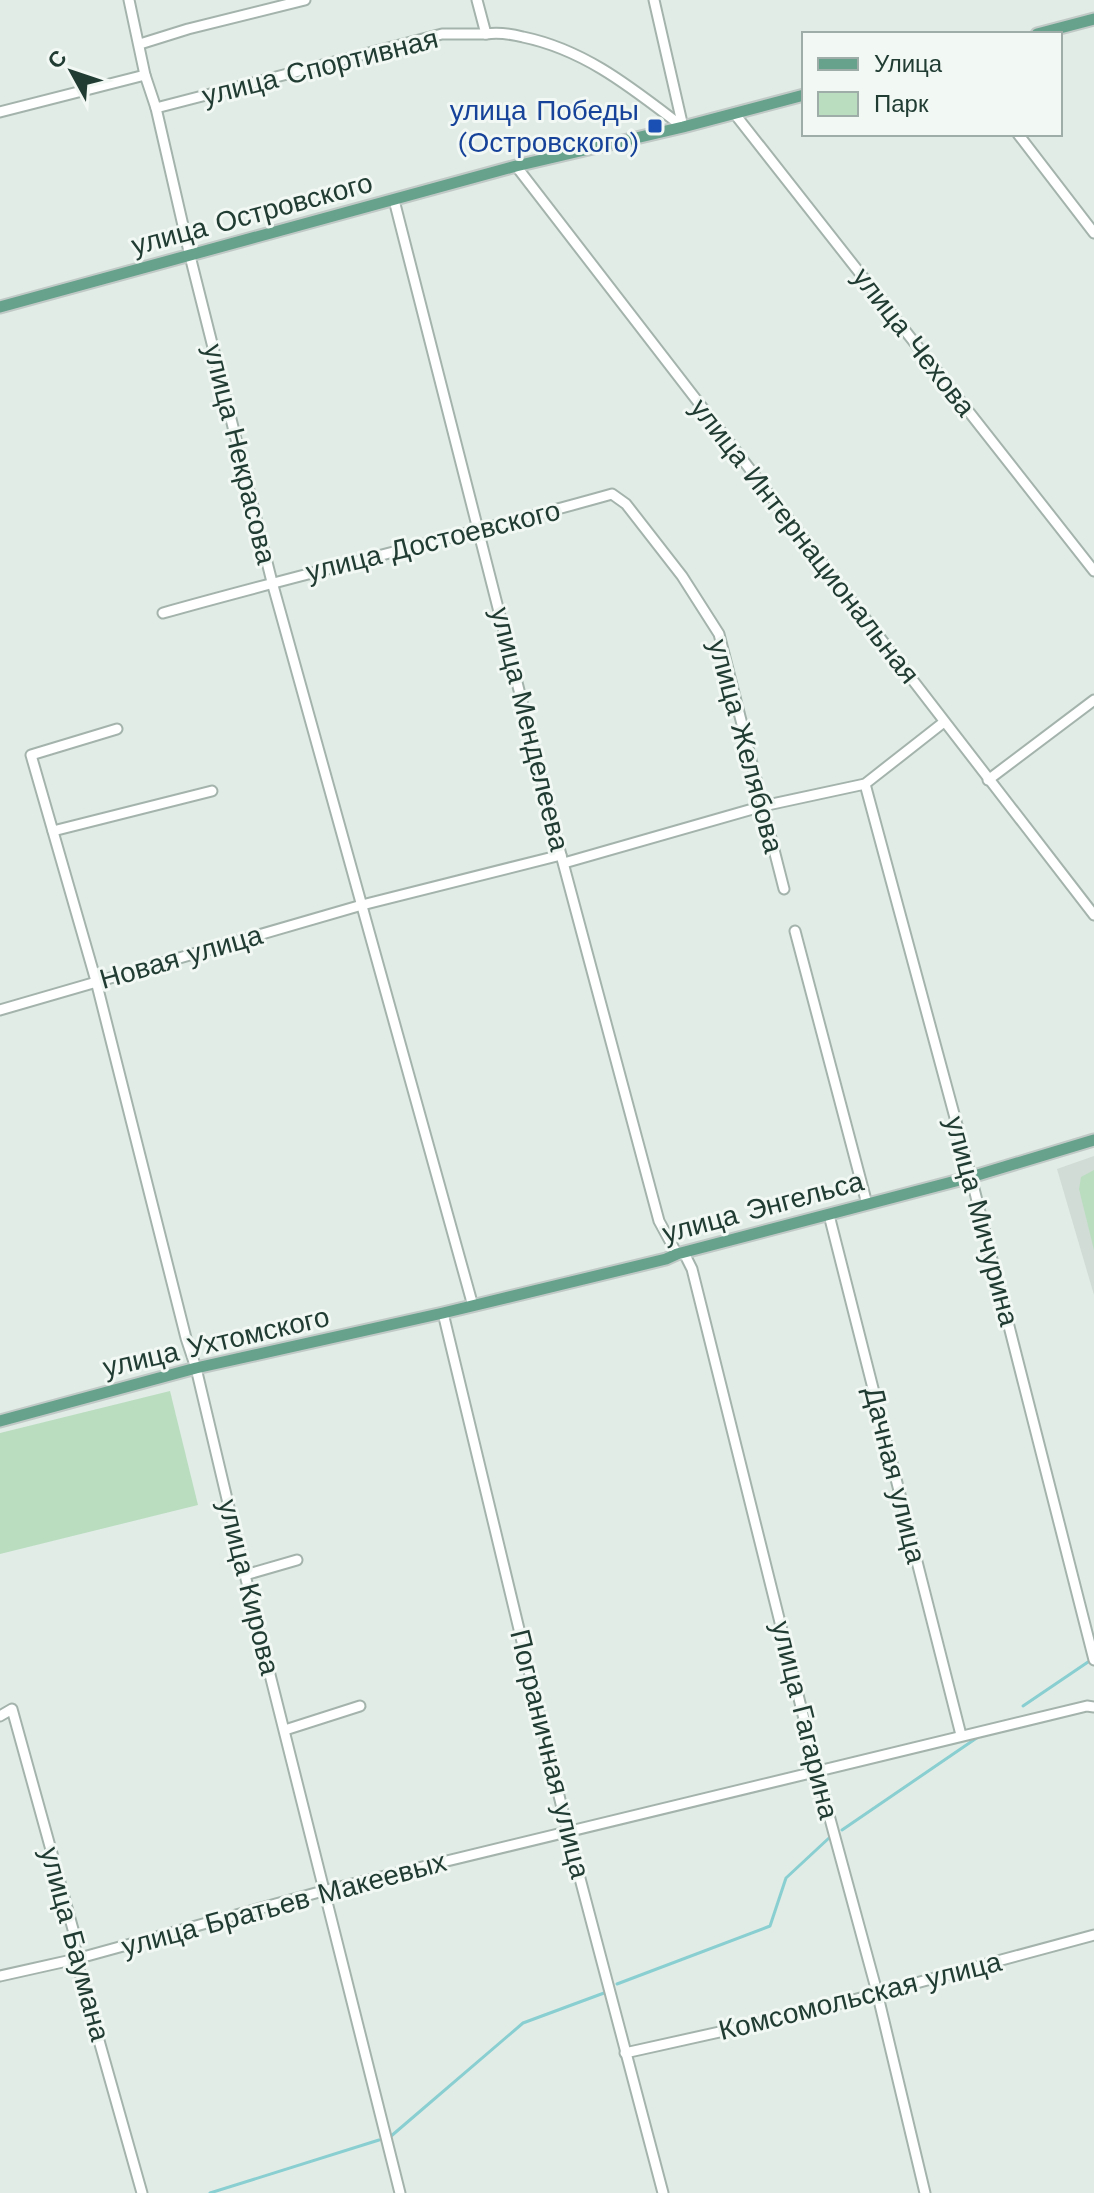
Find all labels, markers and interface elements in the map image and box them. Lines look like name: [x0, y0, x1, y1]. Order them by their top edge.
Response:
street label: улица Спортивная: [199, 22, 441, 112]
north arrow: [32, 32, 112, 112]
legend: [802, 32, 1062, 136]
text: С: [42, 45, 72, 74]
text: Улица: [874, 50, 943, 78]
text: Парк: [874, 90, 929, 118]
place label: улица Победы (Островского): [450, 94, 639, 159]
marker: улица Победы (Островского): [646, 117, 664, 135]
street label: улица Островского: [128, 166, 376, 262]
street label: улица Чехова: [846, 261, 983, 423]
street label: улица Некрасова: [197, 340, 283, 568]
street label: улица Интернациональная: [684, 392, 926, 690]
street label: улица Достоевского: [302, 493, 564, 589]
street label: улица Менделеева: [484, 604, 576, 855]
street label: улица Желябова: [702, 636, 791, 857]
street label: Новая улица: [96, 918, 267, 996]
street label: улица Мичурина: [938, 1112, 1026, 1330]
street label: улица Энгельса: [659, 1164, 868, 1250]
street label: улица Ухтомского: [100, 1300, 332, 1384]
street label: Дачная улица: [857, 1383, 933, 1567]
street label: улица Кирова: [211, 1496, 287, 1679]
street label: улица Гагарина: [764, 1617, 846, 1823]
street label: Пограничная улица: [503, 1626, 597, 1882]
street label: улица Баумана: [33, 1843, 117, 2045]
street label: улица Братьев Макеевых: [118, 1845, 450, 1963]
street label: Комсомольская улица: [715, 1945, 1005, 2047]

